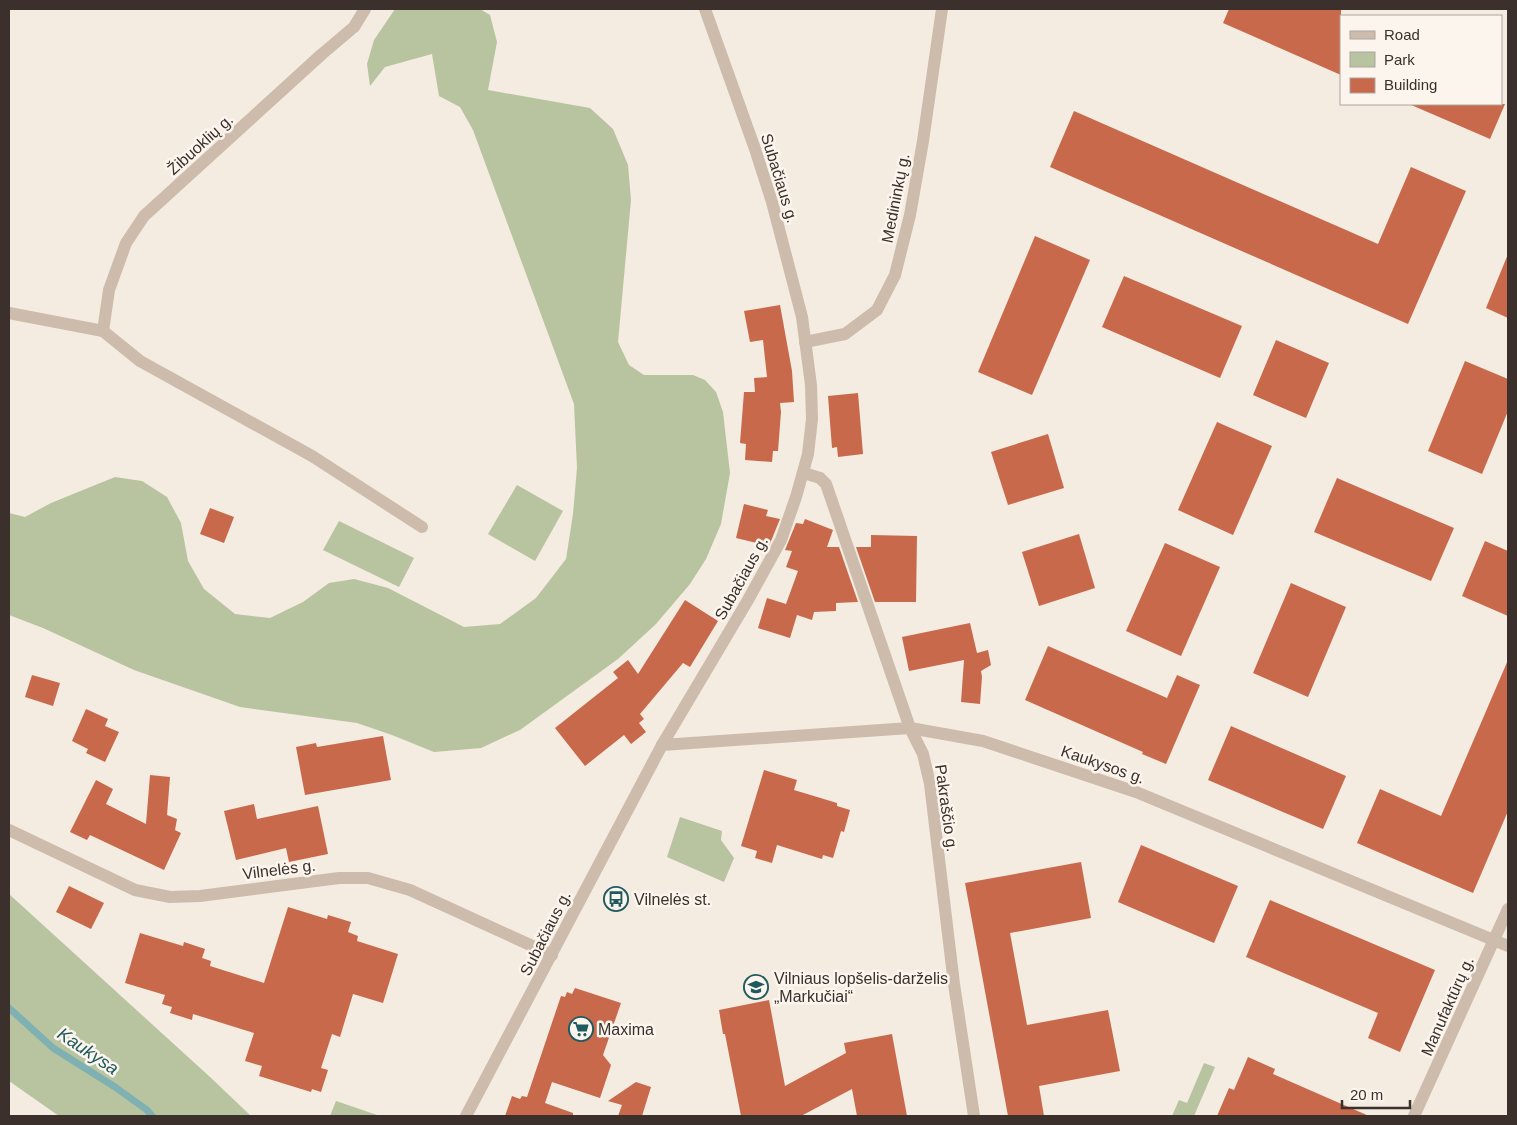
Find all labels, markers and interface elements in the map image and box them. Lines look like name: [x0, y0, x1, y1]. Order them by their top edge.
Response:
legend: [1340, 15, 1502, 105]
text: Road: [1384, 26, 1420, 43]
text: Park: [1384, 51, 1415, 68]
text: Building: [1384, 76, 1437, 93]
street label: Žibuoklių g.: [164, 110, 236, 178]
street label: Subačiaus g.: [758, 131, 801, 225]
street label: Medininkų g.: [878, 152, 912, 244]
street label: Subačiaus g.: [712, 534, 771, 623]
street label: Kaukysos g.: [1059, 742, 1147, 787]
street label: Pakraščio g.: [932, 763, 961, 853]
street label: Vilnelės g.: [242, 857, 317, 882]
bus stop icon: Vilnelės st.: [603, 886, 629, 912]
street label: Subačiaus g.: [517, 888, 574, 978]
place label: Vilnelės st.: [634, 891, 711, 908]
street label: Manufaktūrų g.: [1418, 954, 1477, 1058]
place label: Vilniaus lopšelis-darželis „Markučiai“: [774, 970, 948, 1005]
school or university icon: Vilniaus lopšelis-darželis „Markučiai“: [743, 974, 769, 1000]
supermarket icon: Maxima: [568, 1016, 594, 1042]
place label: Maxima: [598, 1021, 654, 1038]
water label: Kaukysa: [54, 1023, 122, 1079]
scale bar: [1342, 1078, 1410, 1110]
text: 20 m: [1350, 1086, 1383, 1103]

